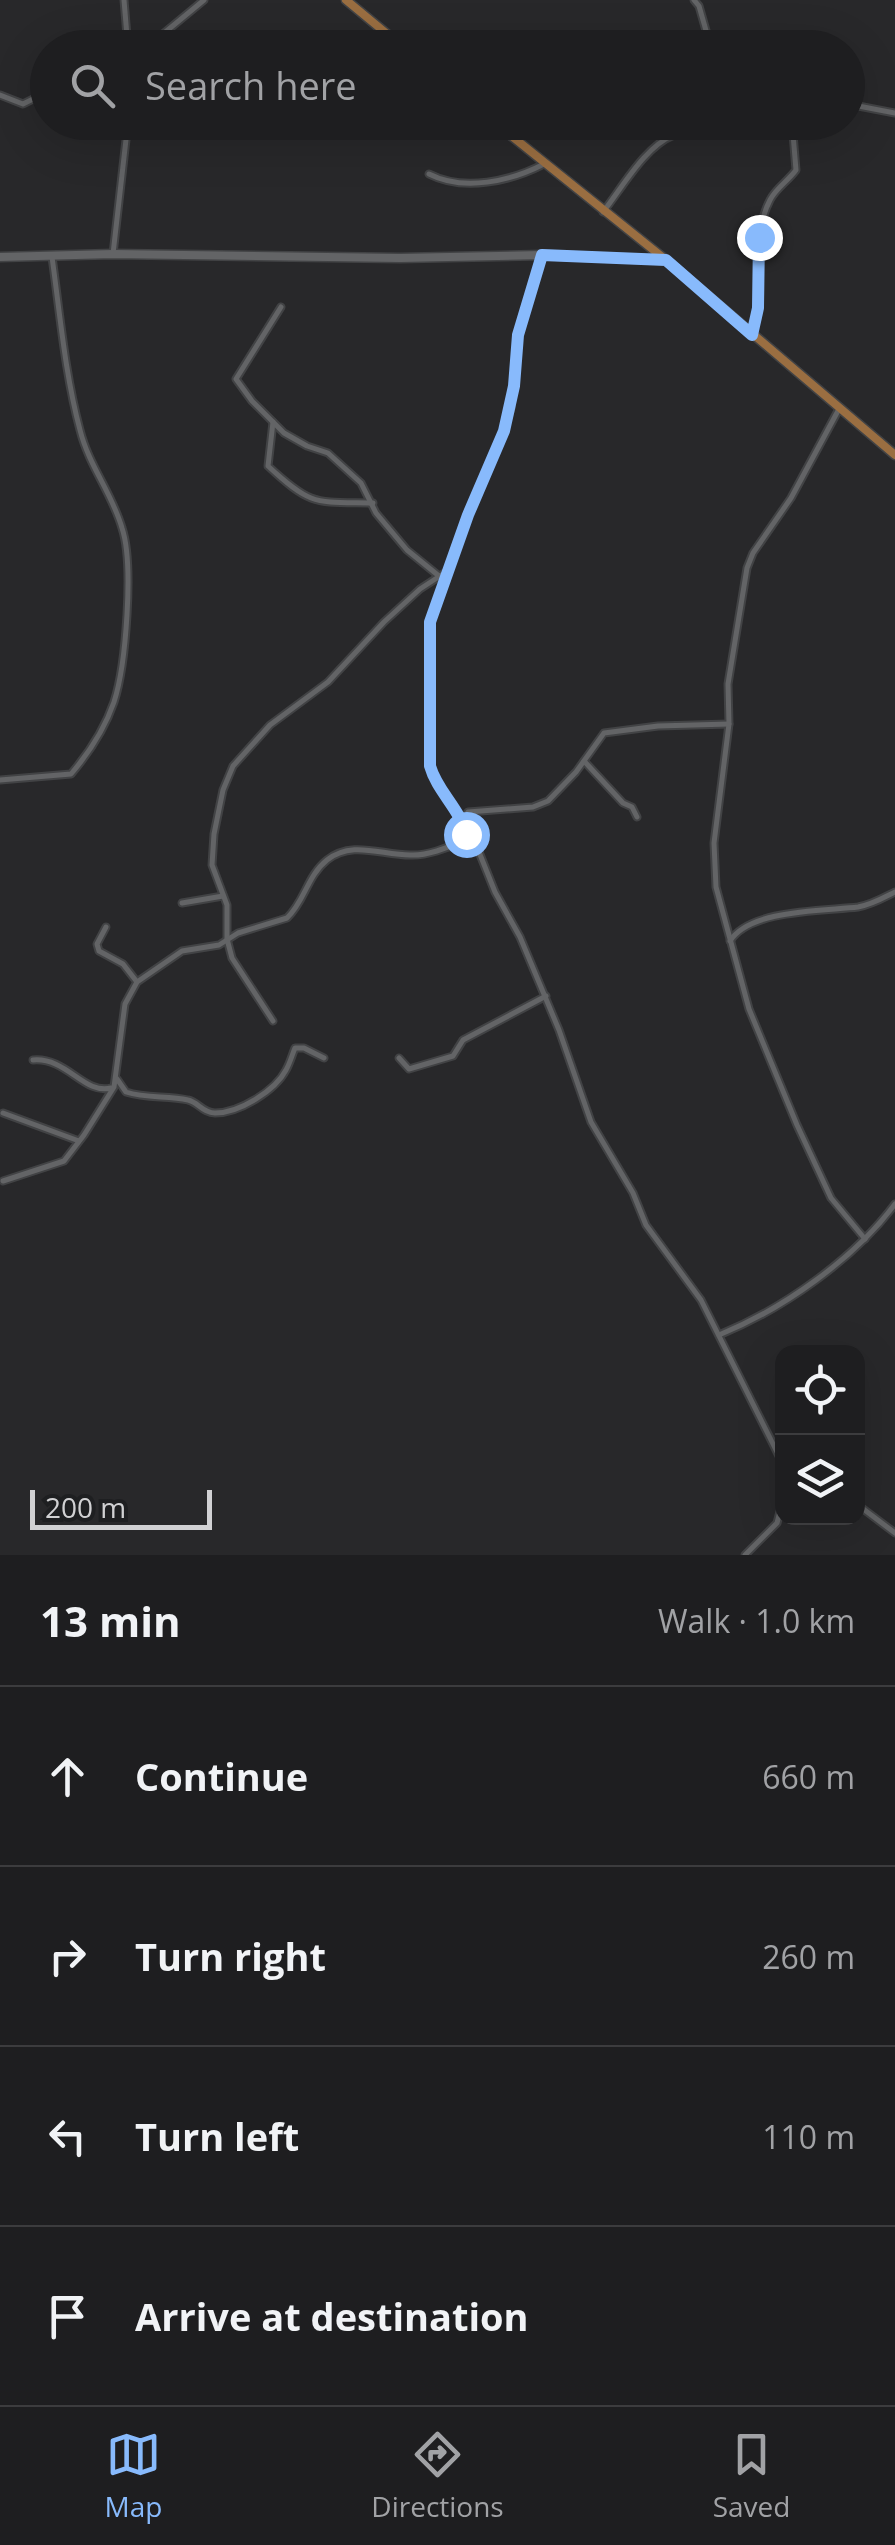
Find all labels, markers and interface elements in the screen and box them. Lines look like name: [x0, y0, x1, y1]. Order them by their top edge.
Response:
search box: [30, 30, 865, 140]
icon: search: [65, 58, 120, 113]
text: Search here: [145, 59, 357, 111]
route end: [737, 215, 783, 261]
route start: [444, 812, 490, 858]
map controls: [775, 1345, 865, 1525]
button: locate: [775, 1345, 865, 1435]
button: layers: [775, 1435, 865, 1525]
scale bar: [30, 1485, 212, 1530]
text: 200 m: [45, 1488, 126, 1526]
text: 13 min: [40, 1592, 181, 1649]
text: Walk · 1.0 km: [658, 1599, 855, 1642]
icon: ahead: [40, 1749, 95, 1804]
text: Continue: [135, 1750, 308, 1802]
text: 660 m: [762, 1755, 855, 1798]
icon: right: [40, 1929, 95, 1984]
text: Turn right: [135, 1930, 326, 1982]
text: 260 m: [762, 1935, 855, 1978]
icon: left: [40, 2109, 95, 2164]
text: Turn left: [135, 2110, 299, 2162]
text: 110 m: [762, 2115, 855, 2158]
icon: arrive: [40, 2289, 95, 2344]
text: Arrive at destination: [135, 2290, 529, 2342]
tab: Map: [104, 2427, 162, 2525]
tab: Directions: [371, 2427, 504, 2525]
tab: Saved: [713, 2427, 790, 2525]

